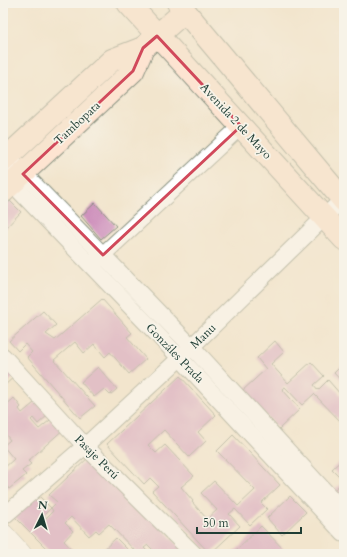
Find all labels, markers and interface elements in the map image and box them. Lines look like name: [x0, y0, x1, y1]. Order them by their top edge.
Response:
street label: Avenida 2 de Mayo: [196, 79, 276, 163]
street label: Tambopata: [50, 97, 104, 148]
street label: Gonzáles Prada: [142, 320, 208, 387]
street label: Manu: [187, 320, 220, 352]
street label: Pasaje Perú: [71, 431, 123, 483]
north arrow: [22, 495, 62, 535]
text: N: [37, 498, 49, 513]
scale bar: [197, 509, 301, 535]
text: 50 m: [203, 515, 230, 531]

